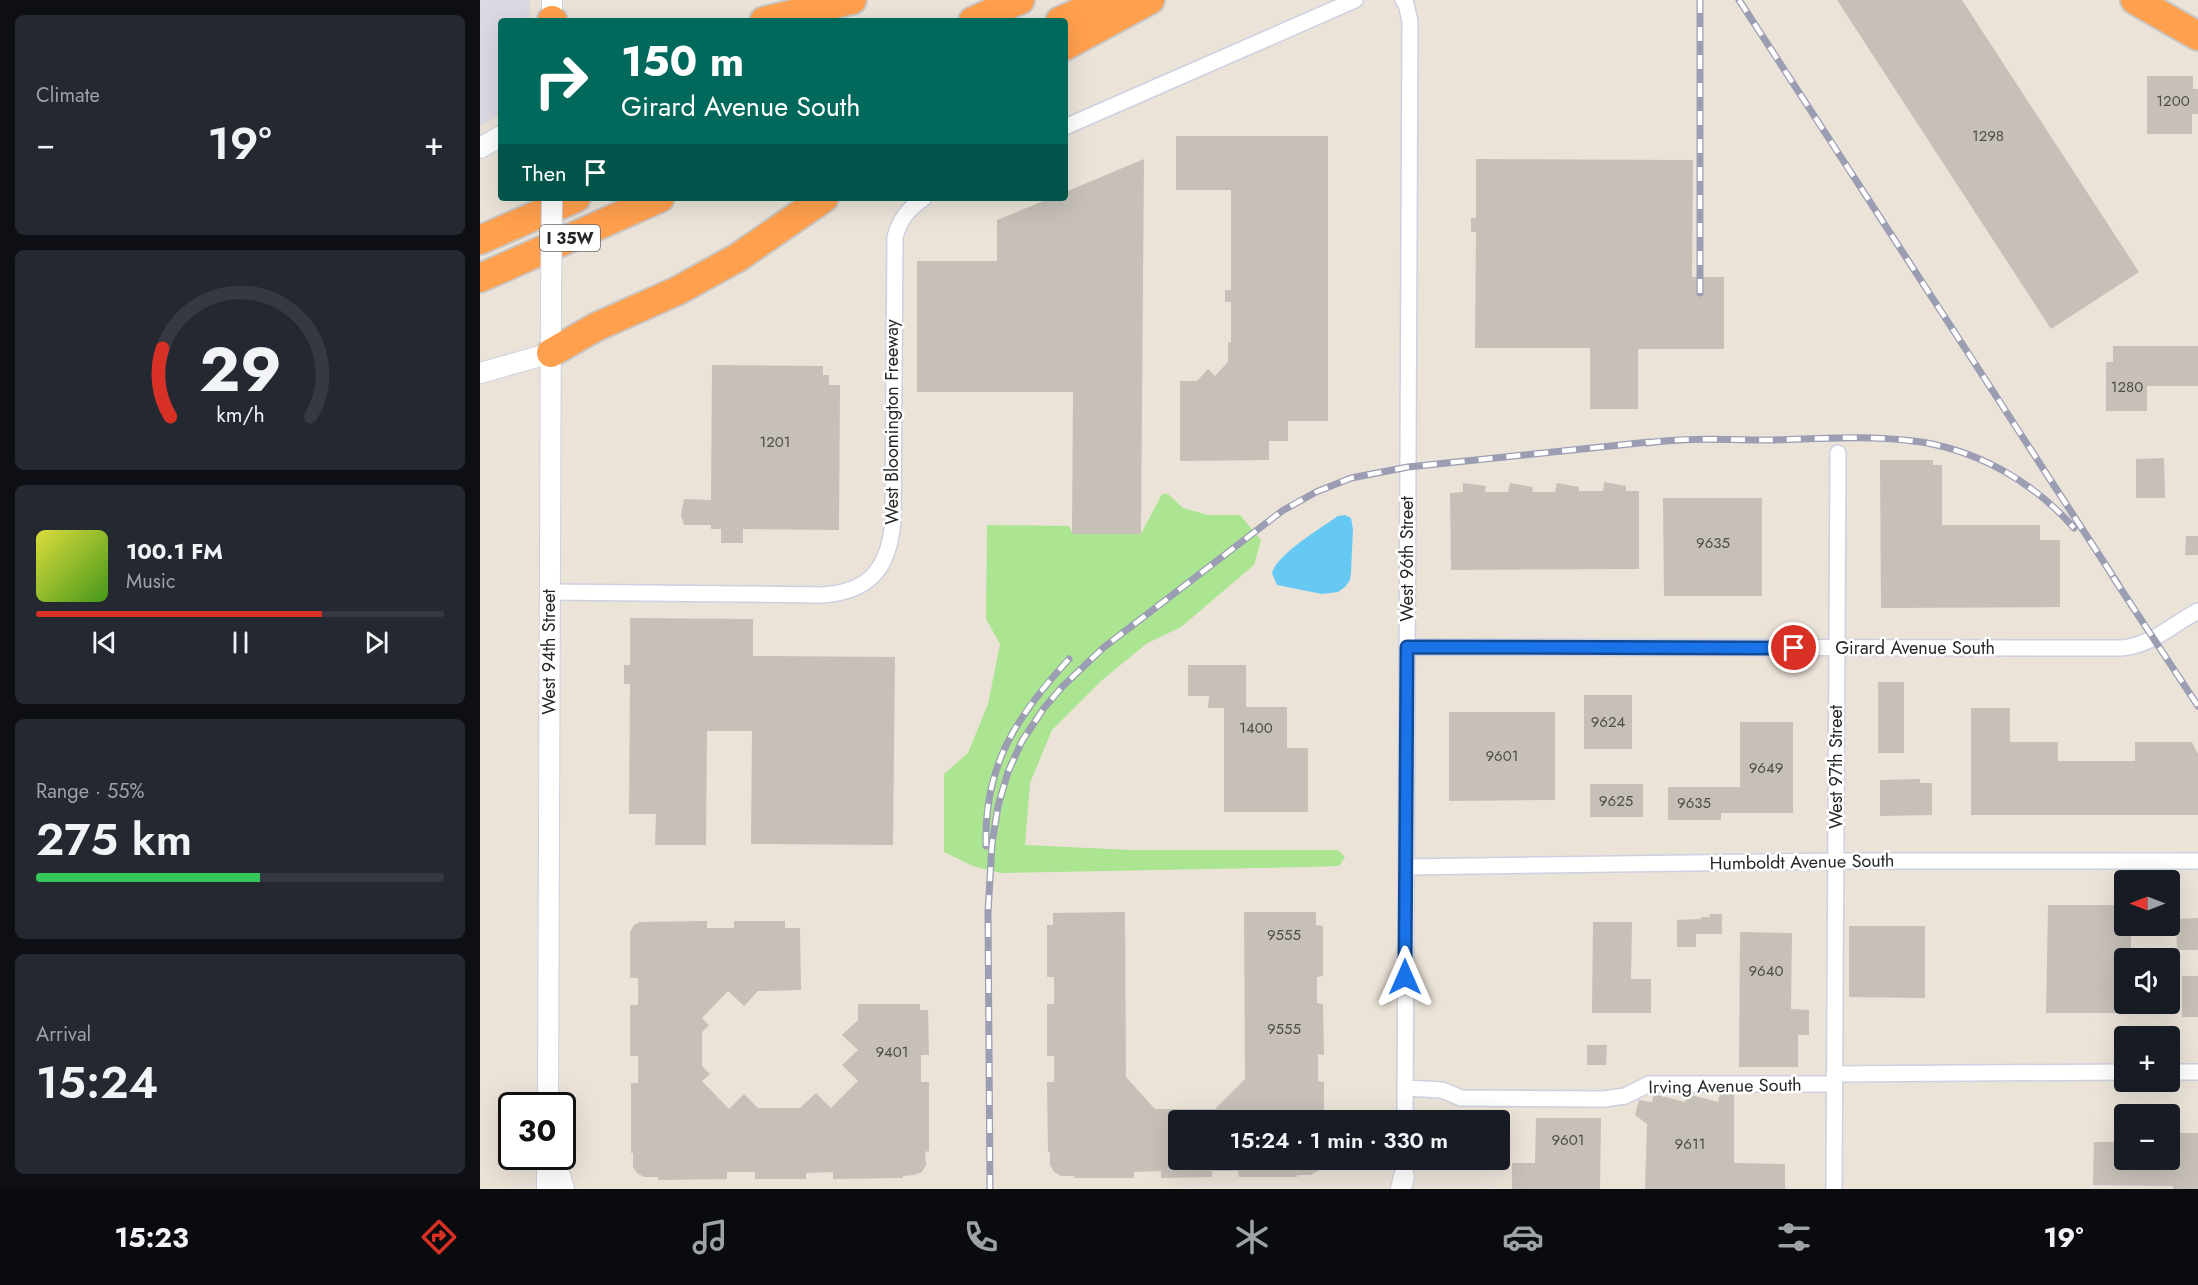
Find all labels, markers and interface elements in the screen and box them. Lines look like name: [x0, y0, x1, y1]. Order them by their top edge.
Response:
text: 150 m: [621, 31, 744, 92]
icon: right: [522, 42, 600, 120]
text: Climate: [36, 81, 100, 110]
text: Girard Avenue South: [621, 87, 861, 126]
house number: 1200: [2156, 90, 2190, 112]
text: 19°: [208, 111, 272, 176]
text: −: [36, 120, 55, 167]
text: +: [424, 120, 444, 167]
house number: 1298: [1972, 125, 2004, 147]
icon: arrive: [579, 156, 612, 189]
text: Then: [522, 157, 567, 189]
road number: I 35W: [540, 225, 600, 251]
street label: West Bloomington Freeway: [879, 319, 905, 525]
text: 29: [199, 324, 281, 414]
house number: 1280: [2111, 376, 2143, 398]
text: km/h: [216, 399, 264, 430]
house number: 1201: [759, 431, 791, 453]
street label: West 96th Street: [1394, 496, 1420, 622]
house number: 9635: [1696, 532, 1730, 554]
text: 100.1 FM: [126, 535, 223, 567]
text: Music: [126, 567, 176, 596]
street label: West 94th Street: [536, 589, 562, 715]
pin: [1768, 622, 1819, 673]
icon: previous: [88, 626, 121, 659]
icon: pause: [224, 626, 257, 659]
icon: next: [360, 626, 393, 659]
icon: arrive: [1777, 631, 1810, 664]
street label: Girard Avenue South: [1835, 635, 1995, 661]
street label: West 97th Street: [1823, 704, 1849, 829]
house number: 9624: [1591, 711, 1626, 733]
house number: 1400: [1239, 717, 1273, 739]
house number: 9601: [1485, 745, 1519, 767]
house number: 9649: [1749, 757, 1783, 779]
text: Range · 55%: [36, 777, 145, 806]
house number: 9625: [1599, 790, 1633, 812]
house number: 9635: [1677, 792, 1711, 814]
text: 275 km: [36, 807, 192, 872]
street label: Humboldt Avenue South: [1709, 847, 1895, 877]
north arrow: [2114, 870, 2180, 936]
map controls: [2114, 870, 2180, 1170]
house number: 9555: [1267, 924, 1301, 946]
position arrow: [1373, 945, 1437, 1009]
button: sound: [2114, 948, 2180, 1014]
house number: 9640: [1748, 960, 1784, 982]
house number: 9555: [1267, 1018, 1301, 1040]
text: Arrival: [36, 1020, 91, 1049]
button: +: [2114, 1026, 2180, 1092]
house number: 9401: [875, 1041, 909, 1063]
text: 15:24: [36, 1050, 158, 1115]
street label: Irving Avenue South: [1648, 1072, 1802, 1100]
speed limit sign: 30: [498, 1092, 576, 1170]
button: −: [2114, 1104, 2180, 1170]
text: 15:24 · 1 min · 330 m: [1230, 1124, 1448, 1156]
house number: 9601: [1551, 1129, 1585, 1151]
house number: 9611: [1675, 1133, 1705, 1155]
icon: directions: [418, 1216, 460, 1258]
icon: music: [689, 1216, 731, 1258]
icon: phone: [960, 1216, 1002, 1258]
icon: climate: [1231, 1216, 1273, 1258]
icon: car: [1502, 1216, 1544, 1258]
icon: filters: [1773, 1216, 1815, 1258]
text: 15:23: [114, 1218, 189, 1257]
text: 19°: [2044, 1218, 2083, 1257]

